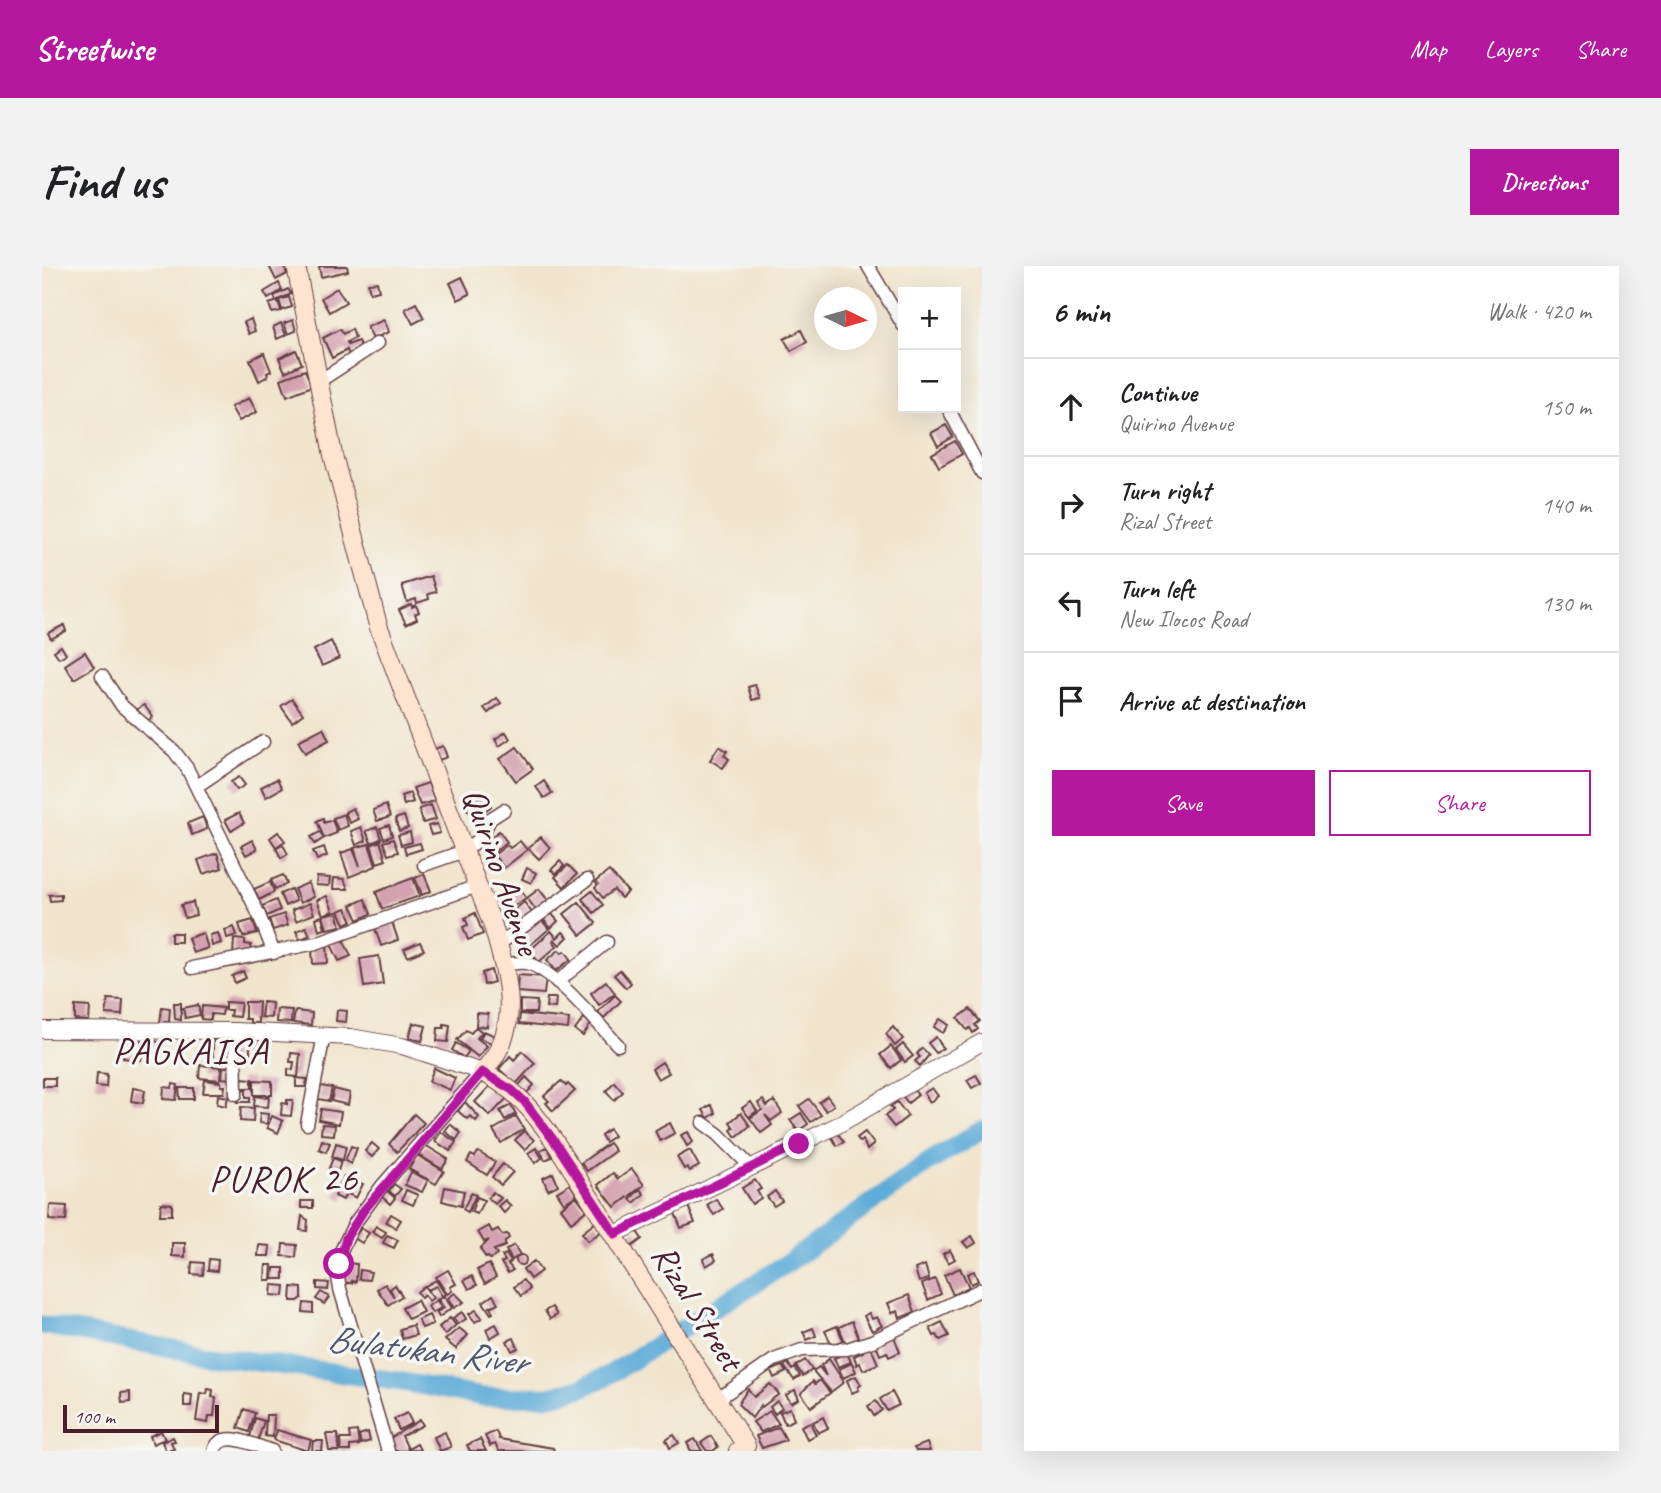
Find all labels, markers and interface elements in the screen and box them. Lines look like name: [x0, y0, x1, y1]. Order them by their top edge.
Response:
text: Streetwise: [35, 28, 154, 70]
text: Map: [1410, 34, 1447, 64]
text: Layers: [1485, 34, 1538, 64]
text: Share: [1576, 34, 1626, 64]
button: Directions: [1470, 149, 1619, 215]
text: Find us: [42, 151, 164, 213]
north arrow: [814, 287, 877, 350]
map controls: [898, 287, 961, 413]
button: +: [898, 287, 961, 350]
text: 6 min: [1052, 293, 1110, 331]
text: Walk · 420 m: [1487, 297, 1591, 326]
button: −: [898, 350, 961, 413]
text: Continue: [1119, 376, 1197, 409]
icon: ahead: [1052, 388, 1090, 426]
text: 150 m: [1542, 393, 1591, 422]
text: Quirino Avenue: [1119, 409, 1233, 438]
text: Turn right: [1119, 474, 1210, 507]
icon: right: [1052, 486, 1090, 524]
text: 140 m: [1542, 491, 1591, 520]
text: Rizal Street: [1119, 507, 1211, 536]
text: Turn left: [1119, 572, 1194, 605]
icon: left: [1052, 584, 1090, 622]
text: 130 m: [1542, 589, 1591, 618]
text: New Ilocos Road: [1119, 605, 1248, 634]
icon: arrive: [1052, 682, 1090, 720]
text: Arrive at destination: [1119, 685, 1305, 718]
button: Save: [1052, 770, 1315, 836]
button: Share: [1329, 770, 1591, 836]
street label: Quirino Avenue: [452, 782, 552, 963]
district label: PAGKAISA: [113, 1027, 269, 1074]
route end: [783, 1128, 814, 1159]
district label: PUROK 26: [209, 1155, 359, 1202]
street label: Rizal Street: [641, 1236, 756, 1382]
route start: [323, 1248, 354, 1279]
water label: Bulatukan River: [325, 1314, 535, 1386]
scale bar: [63, 1402, 219, 1434]
text: 100 m: [74, 1405, 115, 1429]

